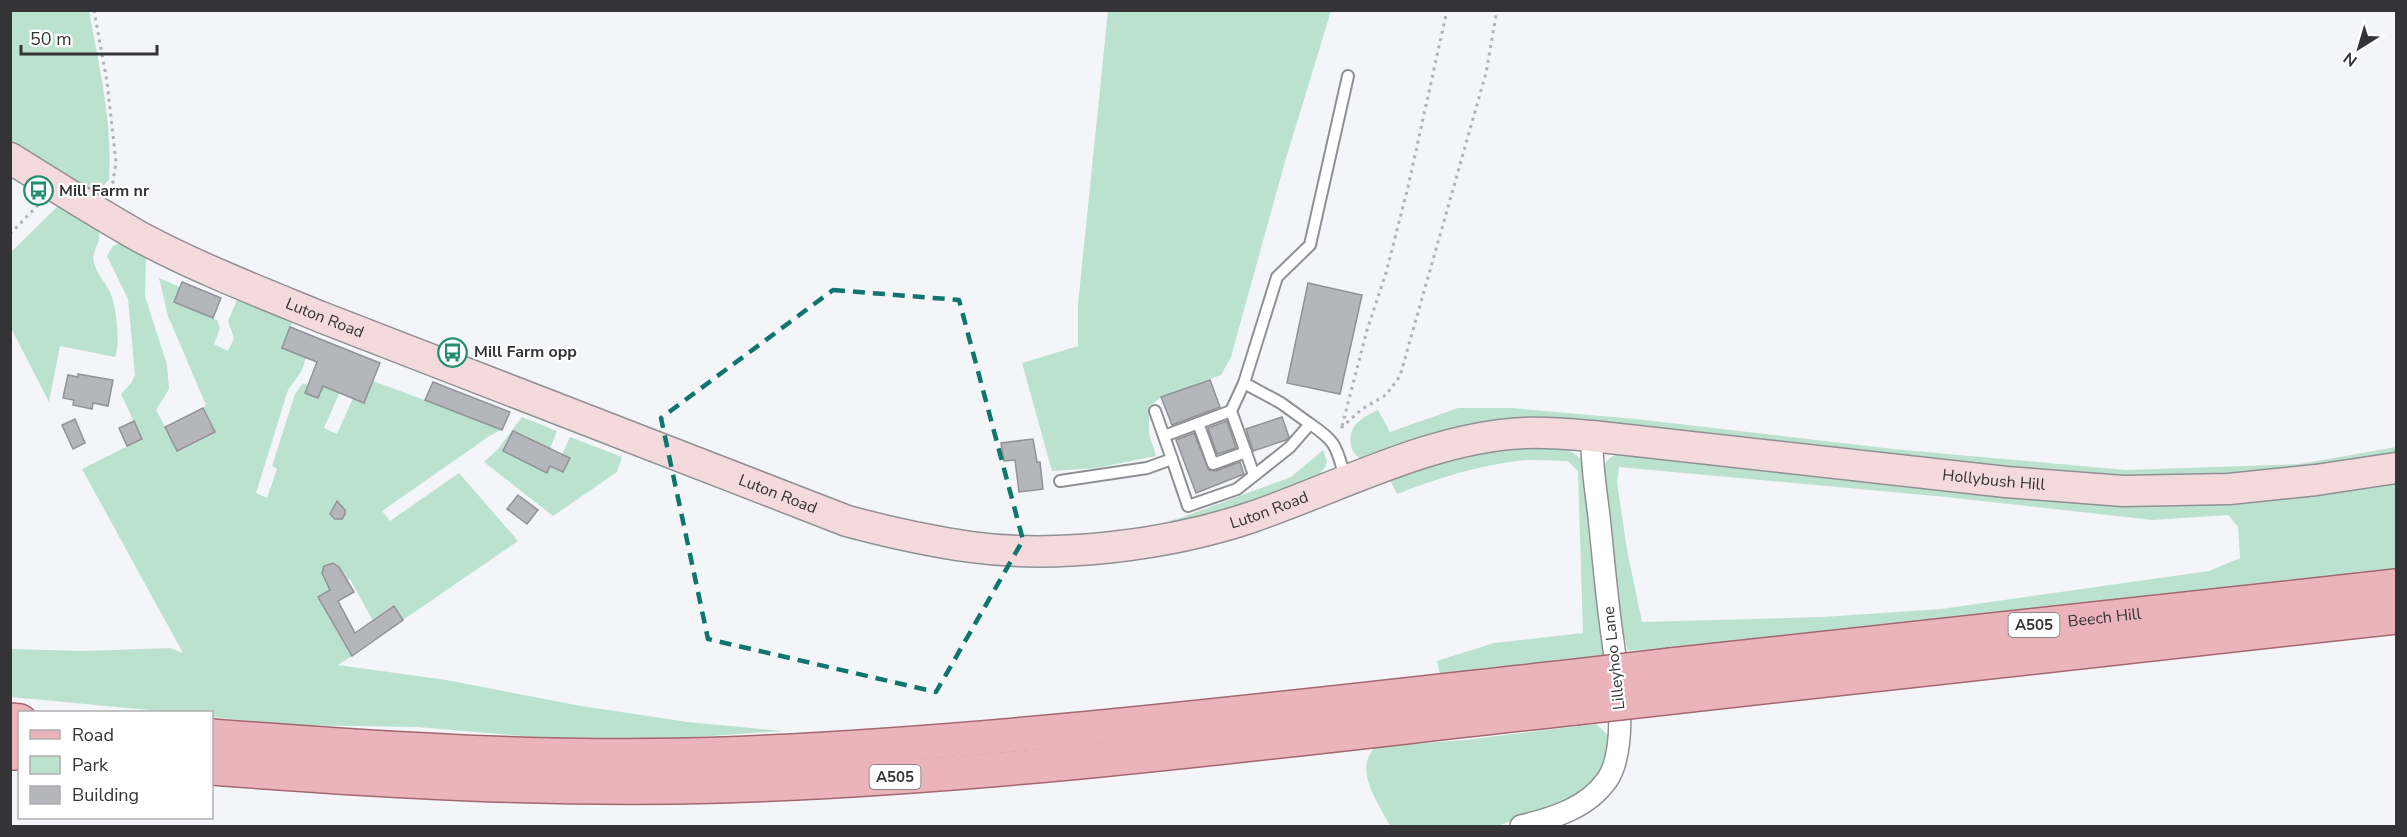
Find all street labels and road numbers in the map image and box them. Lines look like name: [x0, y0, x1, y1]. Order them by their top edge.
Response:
street label: Luton Road: [282, 293, 367, 344]
street label: Hollybush Hill: [1941, 464, 2046, 496]
street label: Luton Road: [735, 469, 820, 519]
street label: Luton Road: [1227, 486, 1312, 534]
street label: Beech Hill: [2067, 603, 2143, 633]
street label: Lilleyhoo Lane: [1598, 605, 1630, 711]
road number: A505: [2008, 613, 2060, 637]
road number: A505: [870, 765, 920, 789]

